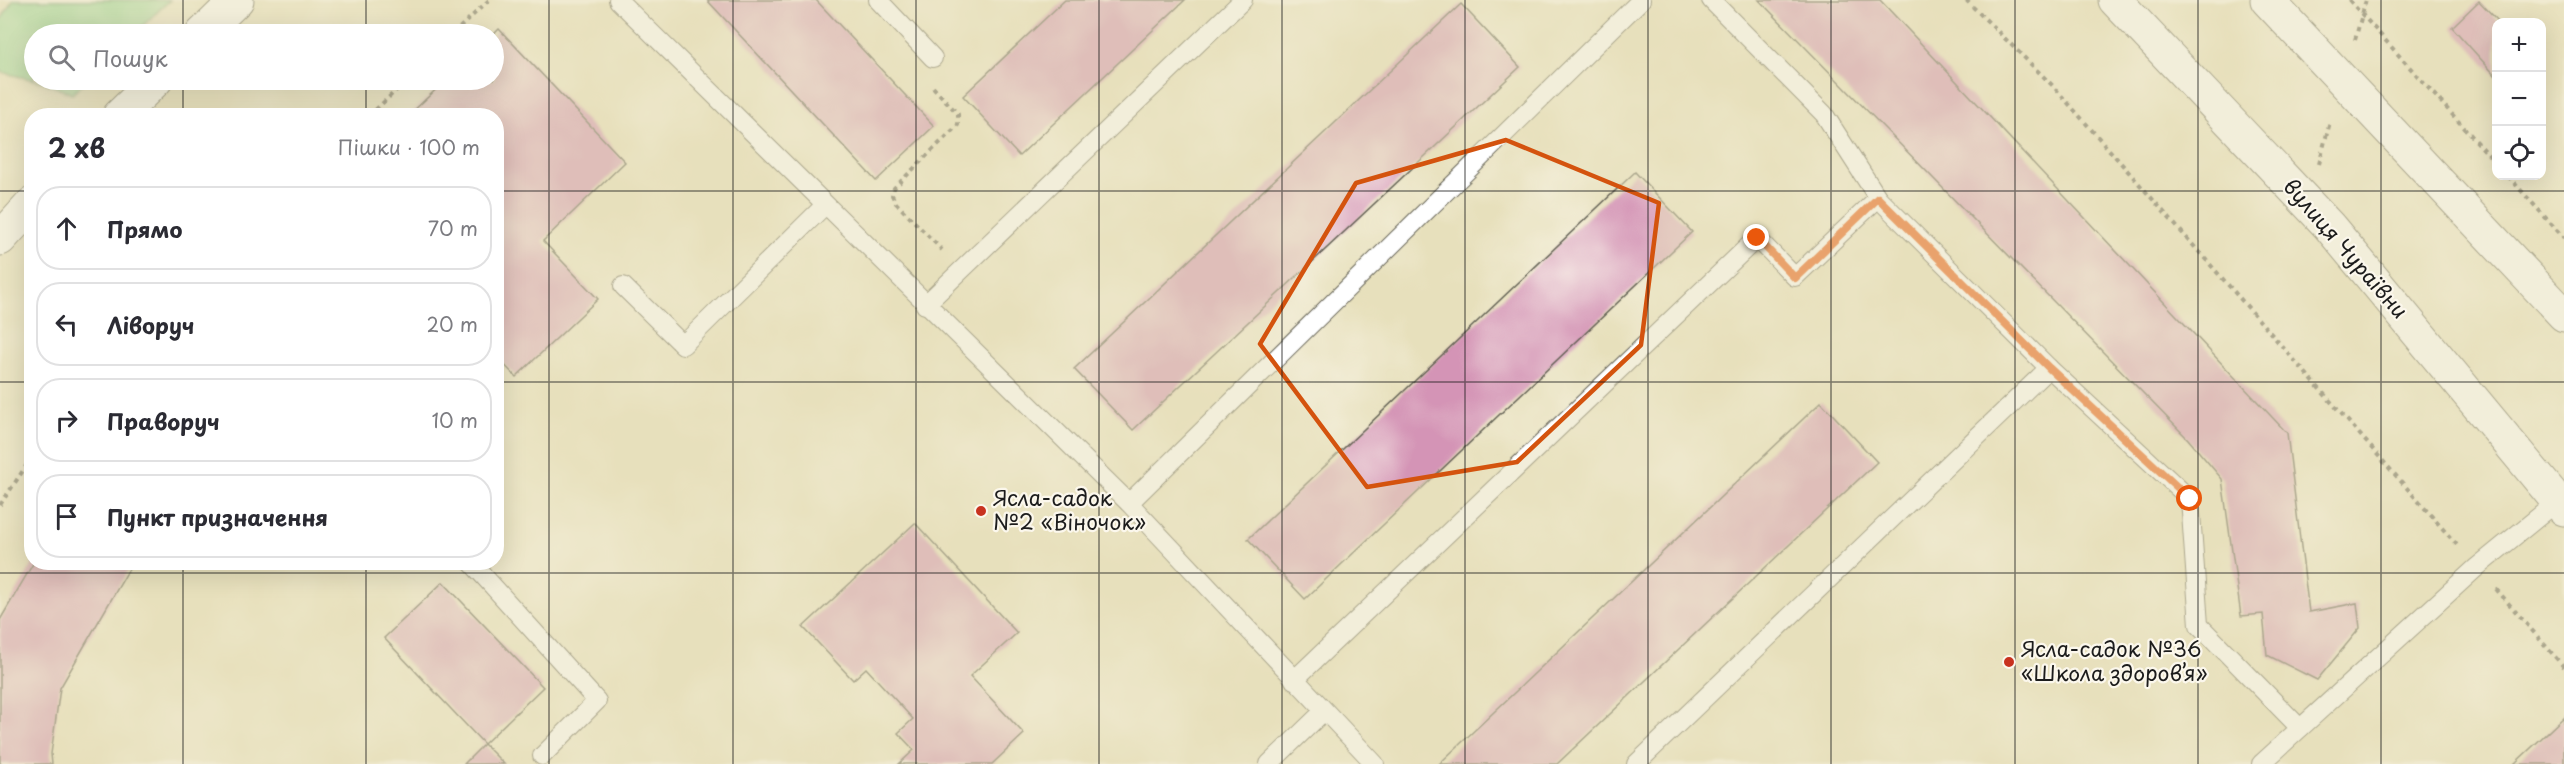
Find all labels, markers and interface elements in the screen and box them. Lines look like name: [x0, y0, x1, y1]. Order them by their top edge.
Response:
map controls: [2492, 18, 2546, 180]
button: +: [2492, 18, 2546, 72]
search box: [24, 24, 504, 90]
icon: search: [45, 41, 78, 74]
text: Пошук: [93, 41, 168, 74]
button: −: [2492, 72, 2546, 126]
button: locate: [2492, 126, 2546, 180]
text: 2 хв: [48, 128, 105, 167]
text: Пішки · 100 m: [338, 132, 480, 162]
street label: вулиця Чураївни: [2277, 171, 2416, 325]
icon: ahead: [50, 212, 83, 245]
text: Прямо: [107, 212, 182, 245]
text: 70 m: [428, 213, 478, 243]
route end: [1743, 224, 1769, 250]
icon: left: [50, 308, 83, 341]
text: Ліворуч: [107, 308, 194, 341]
text: 20 m: [426, 309, 478, 339]
icon: right: [50, 404, 83, 437]
text: Праворуч: [107, 404, 220, 437]
text: 10 m: [431, 405, 478, 435]
place label: Ясла-садок №2 «Віночок»: [993, 481, 1146, 537]
route start: [2176, 485, 2202, 511]
icon: arrive: [50, 500, 83, 533]
text: Пункт призначення: [107, 500, 328, 533]
marker: Ясла-садок №2 «Віночок»: [974, 504, 988, 518]
place label: Ясла-садок №36 «Школа здоров’я»: [2021, 632, 2208, 688]
marker: Ясла-садок №36 «Школа здоров’я»: [2002, 655, 2016, 669]

